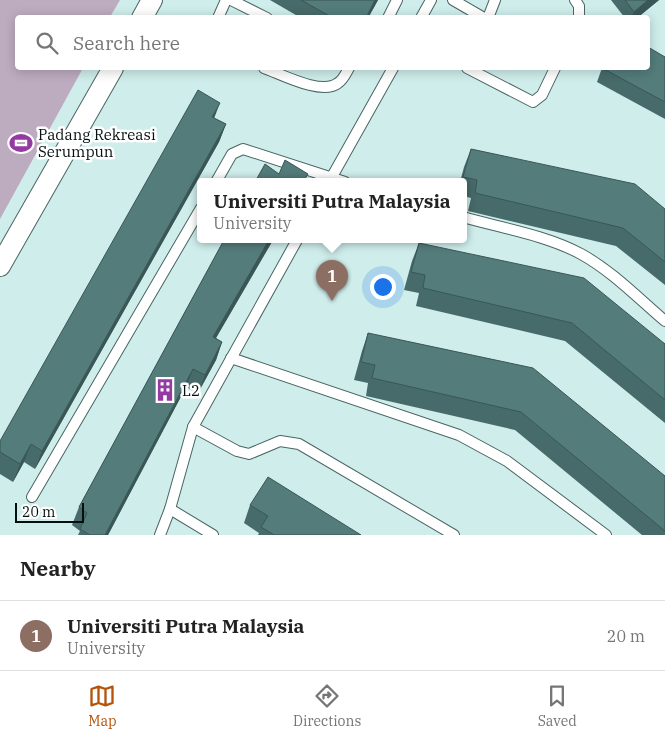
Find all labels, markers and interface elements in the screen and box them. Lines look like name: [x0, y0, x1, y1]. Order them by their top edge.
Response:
search box: [15, 15, 650, 70]
icon: search: [33, 29, 61, 57]
text: Search here: [73, 31, 180, 55]
place label: Padang Rekreasi Serumpun: [38, 125, 156, 161]
sports icon: Padang Rekreasi Serumpun: [8, 130, 34, 156]
popup: [197, 178, 467, 243]
text: Universiti Putra Malaysia: [213, 189, 451, 213]
text: University: [213, 213, 291, 233]
pin: 1: [316, 260, 348, 301]
your location: [370, 274, 396, 300]
building icon: L2: [152, 377, 178, 403]
place label: L2: [182, 381, 200, 400]
scale bar: [15, 500, 84, 523]
text: 20 m: [22, 503, 55, 521]
text: Nearby: [20, 554, 96, 582]
text: Universiti Putra Malaysia: [67, 614, 304, 638]
text: 1: [31, 626, 41, 646]
text: 20 m: [607, 626, 645, 646]
text: University: [67, 638, 145, 658]
tab: Map: [88, 682, 117, 730]
tab: Directions: [293, 682, 361, 730]
tab: Saved: [538, 682, 577, 730]

